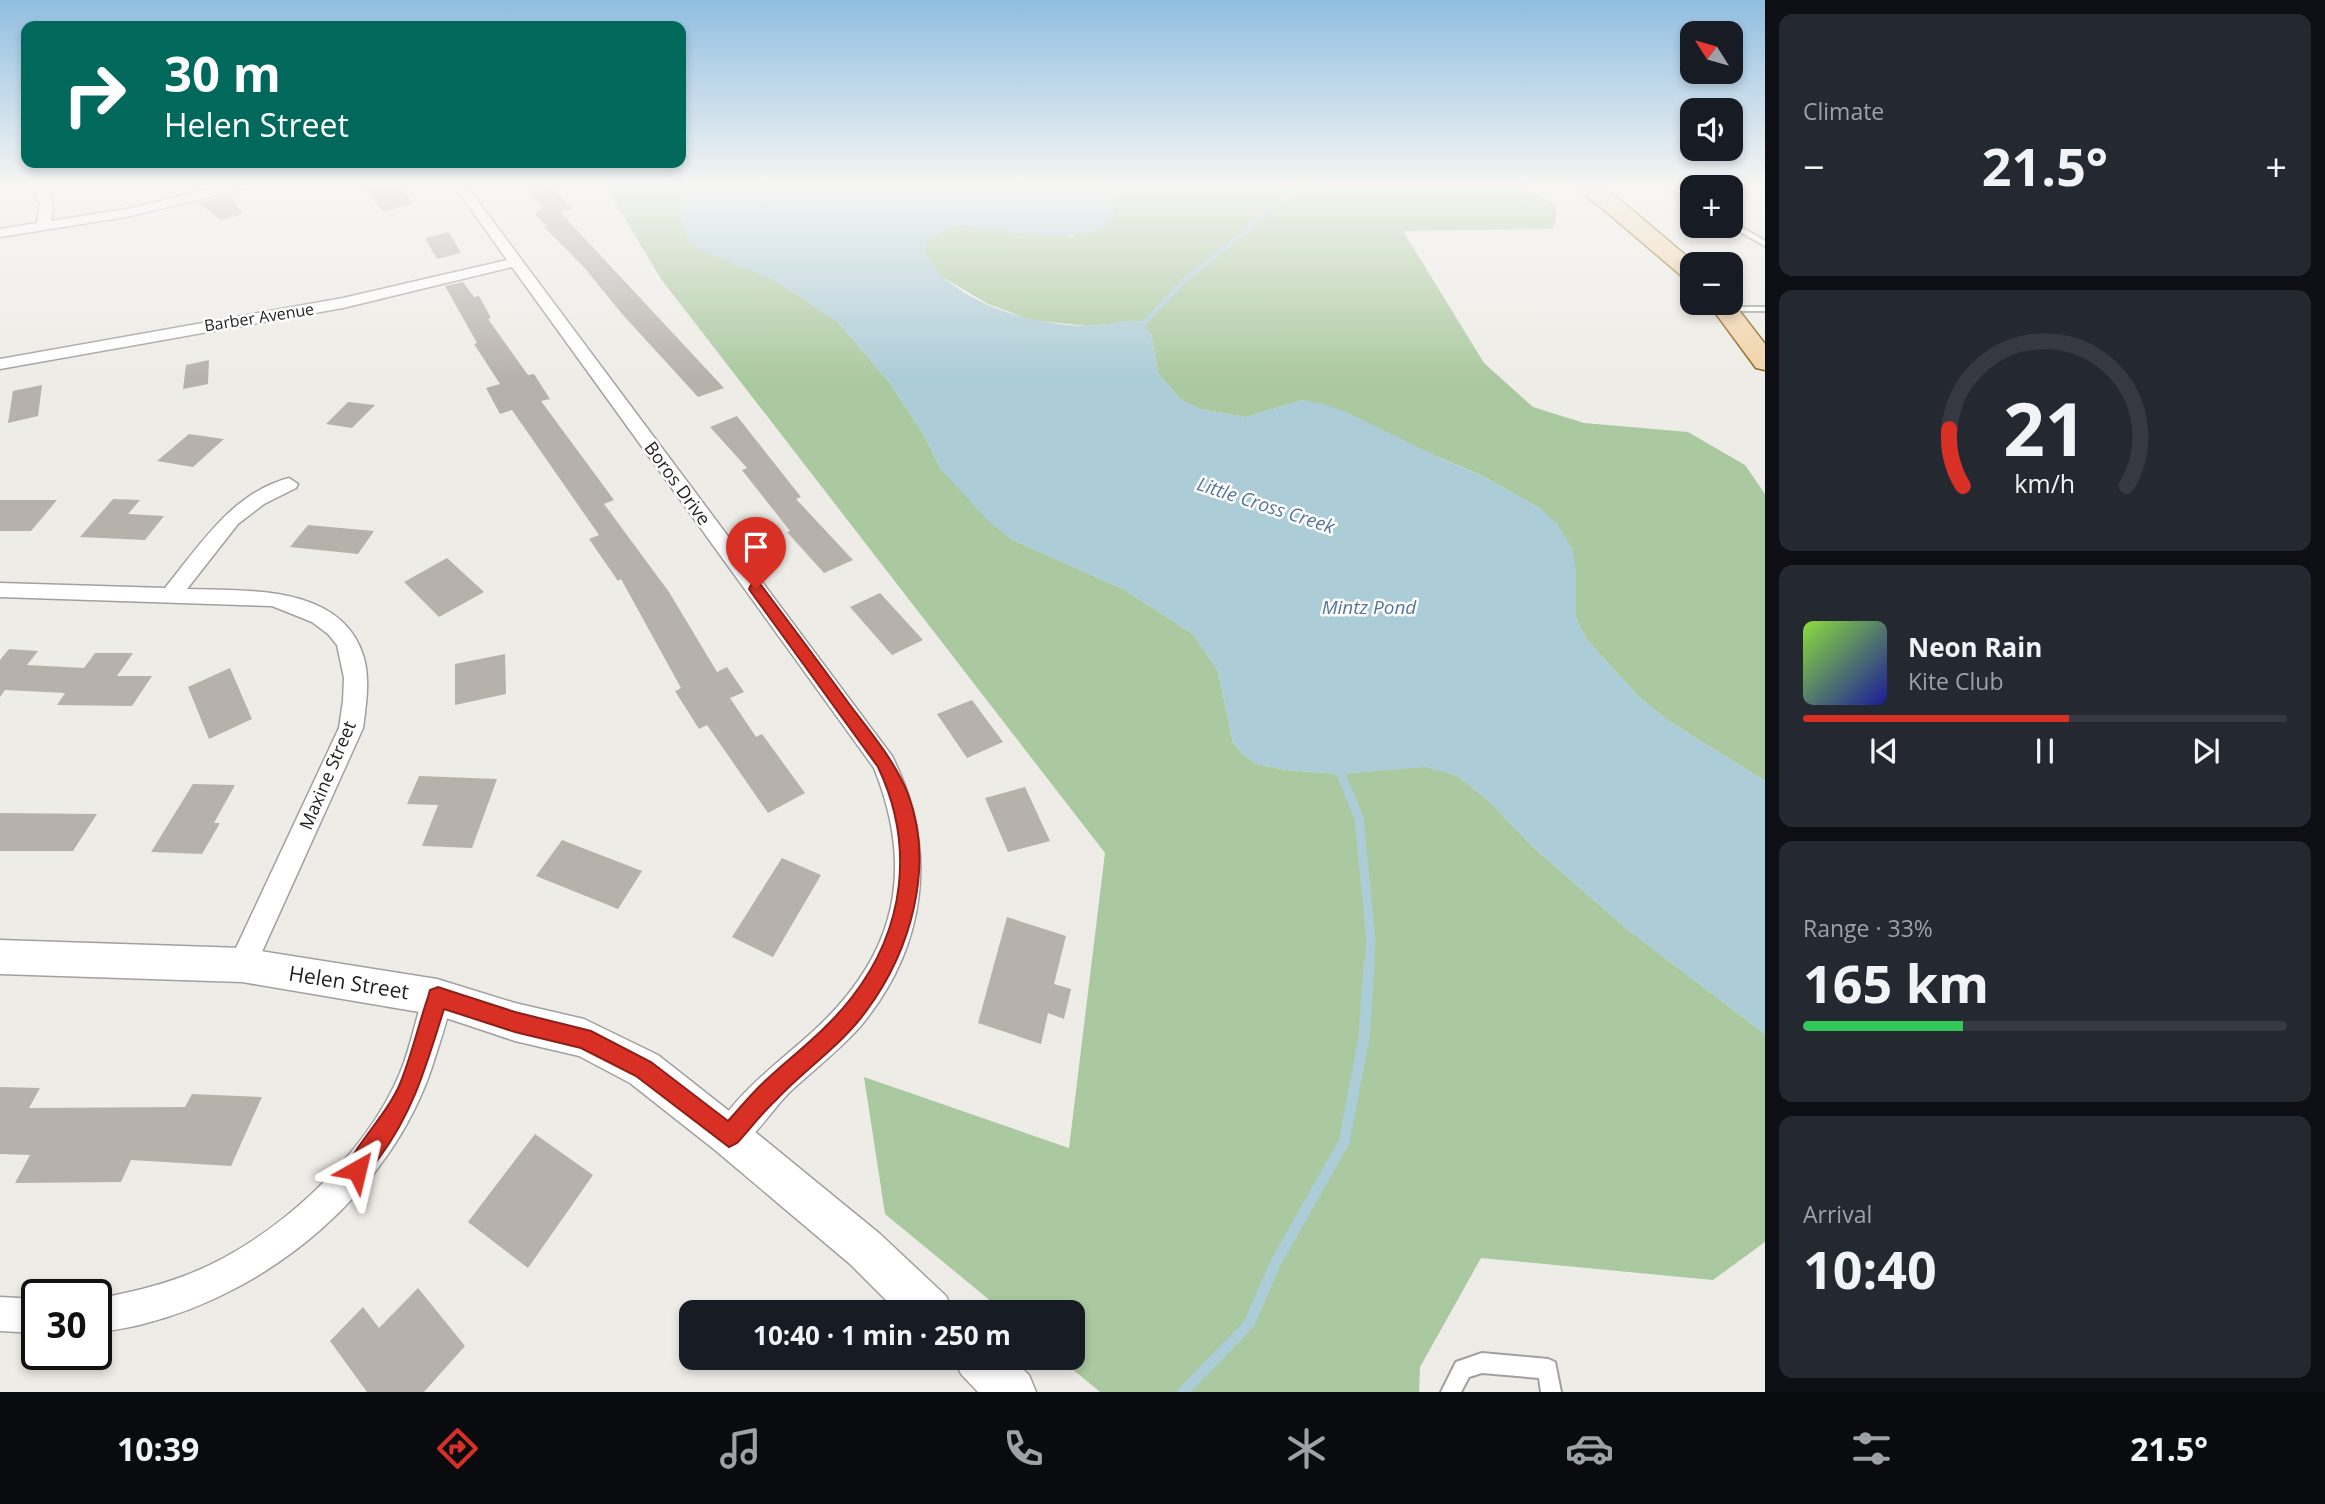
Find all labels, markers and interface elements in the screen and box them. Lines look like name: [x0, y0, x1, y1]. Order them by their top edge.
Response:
north arrow: [1680, 21, 1743, 84]
map controls: [1680, 21, 1743, 315]
text: 30 m: [164, 40, 281, 106]
icon: right: [49, 49, 140, 140]
text: Climate: [1803, 95, 1884, 127]
button: sound: [1680, 98, 1743, 161]
text: Helen Street: [164, 103, 349, 146]
text: 21.5°: [1982, 130, 2108, 201]
text: −: [1803, 140, 1825, 192]
text: +: [2265, 140, 2287, 192]
button: +: [1680, 175, 1743, 238]
button: −: [1680, 252, 1743, 315]
street label: Barber Avenue: [202, 297, 316, 337]
text: 21: [2003, 379, 2087, 478]
street label: Boros Drive: [639, 436, 717, 530]
text: km/h: [2015, 466, 2075, 500]
water label: Little Cross Creek: [1194, 471, 1339, 540]
pin: [726, 517, 786, 589]
icon: arrive: [737, 528, 775, 566]
water label: Mintz Pond: [1322, 594, 1417, 620]
text: Neon Rain: [1908, 629, 2042, 665]
text: Kite Club: [1908, 665, 2003, 697]
street label: Maxine Street: [293, 717, 361, 833]
icon: previous: [1865, 732, 1903, 770]
icon: pause: [2026, 732, 2064, 770]
icon: next: [2187, 732, 2225, 770]
text: Range · 33%: [1803, 912, 1933, 944]
text: 165 km: [1803, 947, 1989, 1018]
street label: Helen Street: [287, 959, 411, 1005]
position arrow: [320, 1133, 394, 1207]
text: Arrival: [1803, 1198, 1872, 1230]
text: 10:40: [1803, 1233, 1937, 1304]
speed limit sign: 30: [21, 1279, 112, 1370]
text: 10:40 · 1 min · 250 m: [753, 1317, 1011, 1353]
icon: directions: [433, 1424, 482, 1473]
icon: music: [716, 1424, 765, 1473]
icon: phone: [999, 1424, 1048, 1473]
icon: climate: [1282, 1424, 1331, 1473]
icon: car: [1565, 1424, 1614, 1473]
icon: filters: [1847, 1424, 1896, 1473]
text: 10:39: [117, 1427, 199, 1470]
text: 21.5°: [2130, 1427, 2208, 1470]

